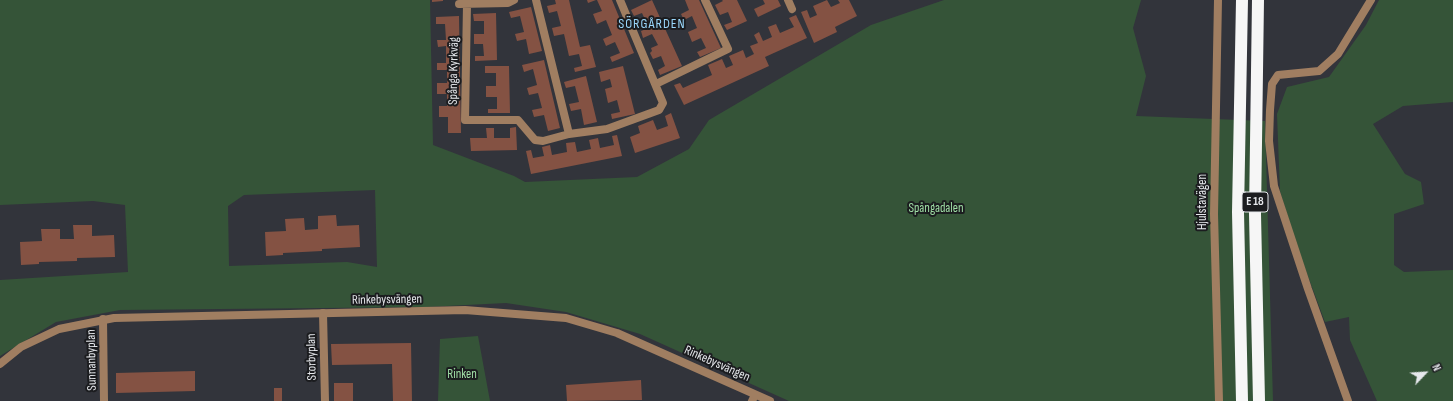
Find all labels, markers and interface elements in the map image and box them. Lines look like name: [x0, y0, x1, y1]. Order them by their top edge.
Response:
district label: SÖRGÅRDEN: [618, 16, 686, 32]
street label: Spånga Kyrkväg: [446, 37, 462, 105]
street label: Hjulstavägen: [1195, 174, 1211, 230]
road number: E 18: [1242, 192, 1268, 212]
park label: Spångadalen: [908, 201, 964, 217]
street label: Rinkebysvängen: [352, 292, 422, 308]
street label: Sunnanbyplan: [84, 329, 100, 391]
street label: Storbyplan: [304, 333, 320, 381]
street label: Rinkebysvängen: [682, 343, 752, 385]
north arrow: [1405, 353, 1445, 393]
text: N: [1429, 362, 1443, 373]
park label: Rinken: [447, 367, 477, 383]

